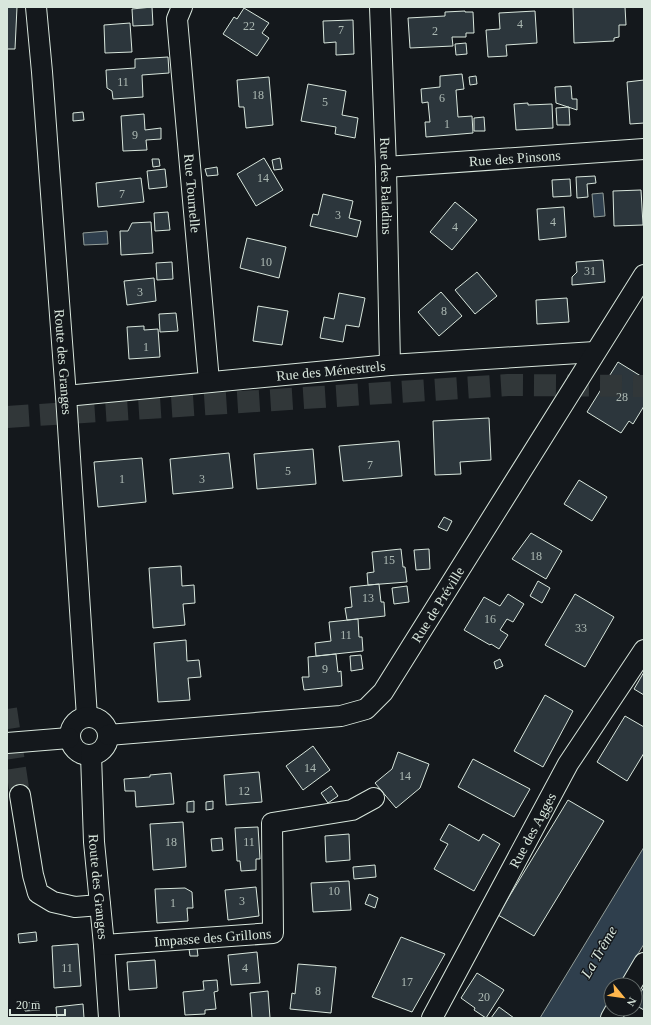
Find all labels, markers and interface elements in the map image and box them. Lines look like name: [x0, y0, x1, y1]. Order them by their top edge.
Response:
house number: 4: [517, 17, 523, 31]
house number: 22: [243, 19, 255, 33]
house number: 7: [338, 23, 344, 37]
house number: 2: [432, 24, 438, 38]
house number: 11: [117, 75, 129, 89]
house number: 18: [252, 88, 264, 102]
house number: 6: [439, 91, 445, 105]
house number: 5: [322, 95, 328, 109]
house number: 1: [444, 117, 450, 131]
house number: 9: [132, 128, 138, 142]
street label: Rue des Baladins: [377, 137, 394, 235]
street label: Rue des Pinsons: [468, 148, 561, 169]
street label: Rue Tournelle: [181, 153, 203, 234]
house number: 14: [257, 171, 269, 185]
house number: 7: [119, 187, 125, 201]
house number: 3: [335, 208, 341, 222]
house number: 4: [550, 215, 556, 229]
house number: 4: [452, 220, 458, 234]
house number: 10: [260, 255, 272, 269]
house number: 31: [584, 264, 596, 278]
house number: 3: [137, 285, 143, 299]
house number: 8: [441, 304, 447, 318]
street label: Route des Granges: [52, 309, 74, 415]
house number: 1: [143, 340, 149, 354]
street label: Rue des Ménestrels: [276, 358, 386, 384]
house number: 28: [616, 390, 628, 404]
house number: 7: [367, 458, 373, 472]
house number: 5: [285, 464, 291, 478]
house number: 1: [119, 472, 125, 486]
house number: 3: [199, 472, 205, 486]
house number: 18: [530, 549, 542, 563]
house number: 15: [383, 553, 395, 567]
street label: Rue de Préville: [409, 564, 467, 645]
house number: 13: [362, 591, 374, 605]
house number: 16: [484, 612, 496, 626]
house number: 33: [575, 621, 587, 635]
house number: 11: [340, 628, 352, 642]
house number: 9: [322, 662, 328, 676]
house number: 14: [304, 761, 316, 775]
house number: 14: [399, 769, 411, 783]
house number: 12: [238, 784, 250, 798]
street label: Rue des Agges: [507, 790, 559, 871]
street label: Route des Granges: [86, 834, 110, 940]
house number: 18: [165, 835, 177, 849]
house number: 11: [243, 835, 255, 849]
house number: 10: [328, 884, 340, 898]
house number: 3: [239, 894, 245, 908]
house number: 1: [170, 896, 176, 910]
water label: La Trême: [577, 923, 620, 982]
street label: Impasse des Grillons: [154, 926, 272, 949]
house number: 11: [61, 961, 73, 975]
house number: 4: [242, 961, 248, 975]
house number: 17: [401, 975, 413, 989]
north arrow: [603, 977, 643, 1017]
house number: 8: [315, 984, 321, 998]
house number: 20: [478, 990, 490, 1004]
scale bar: [10, 991, 65, 1017]
text: N: [625, 995, 639, 1008]
text: 20 m: [16, 998, 41, 1012]

